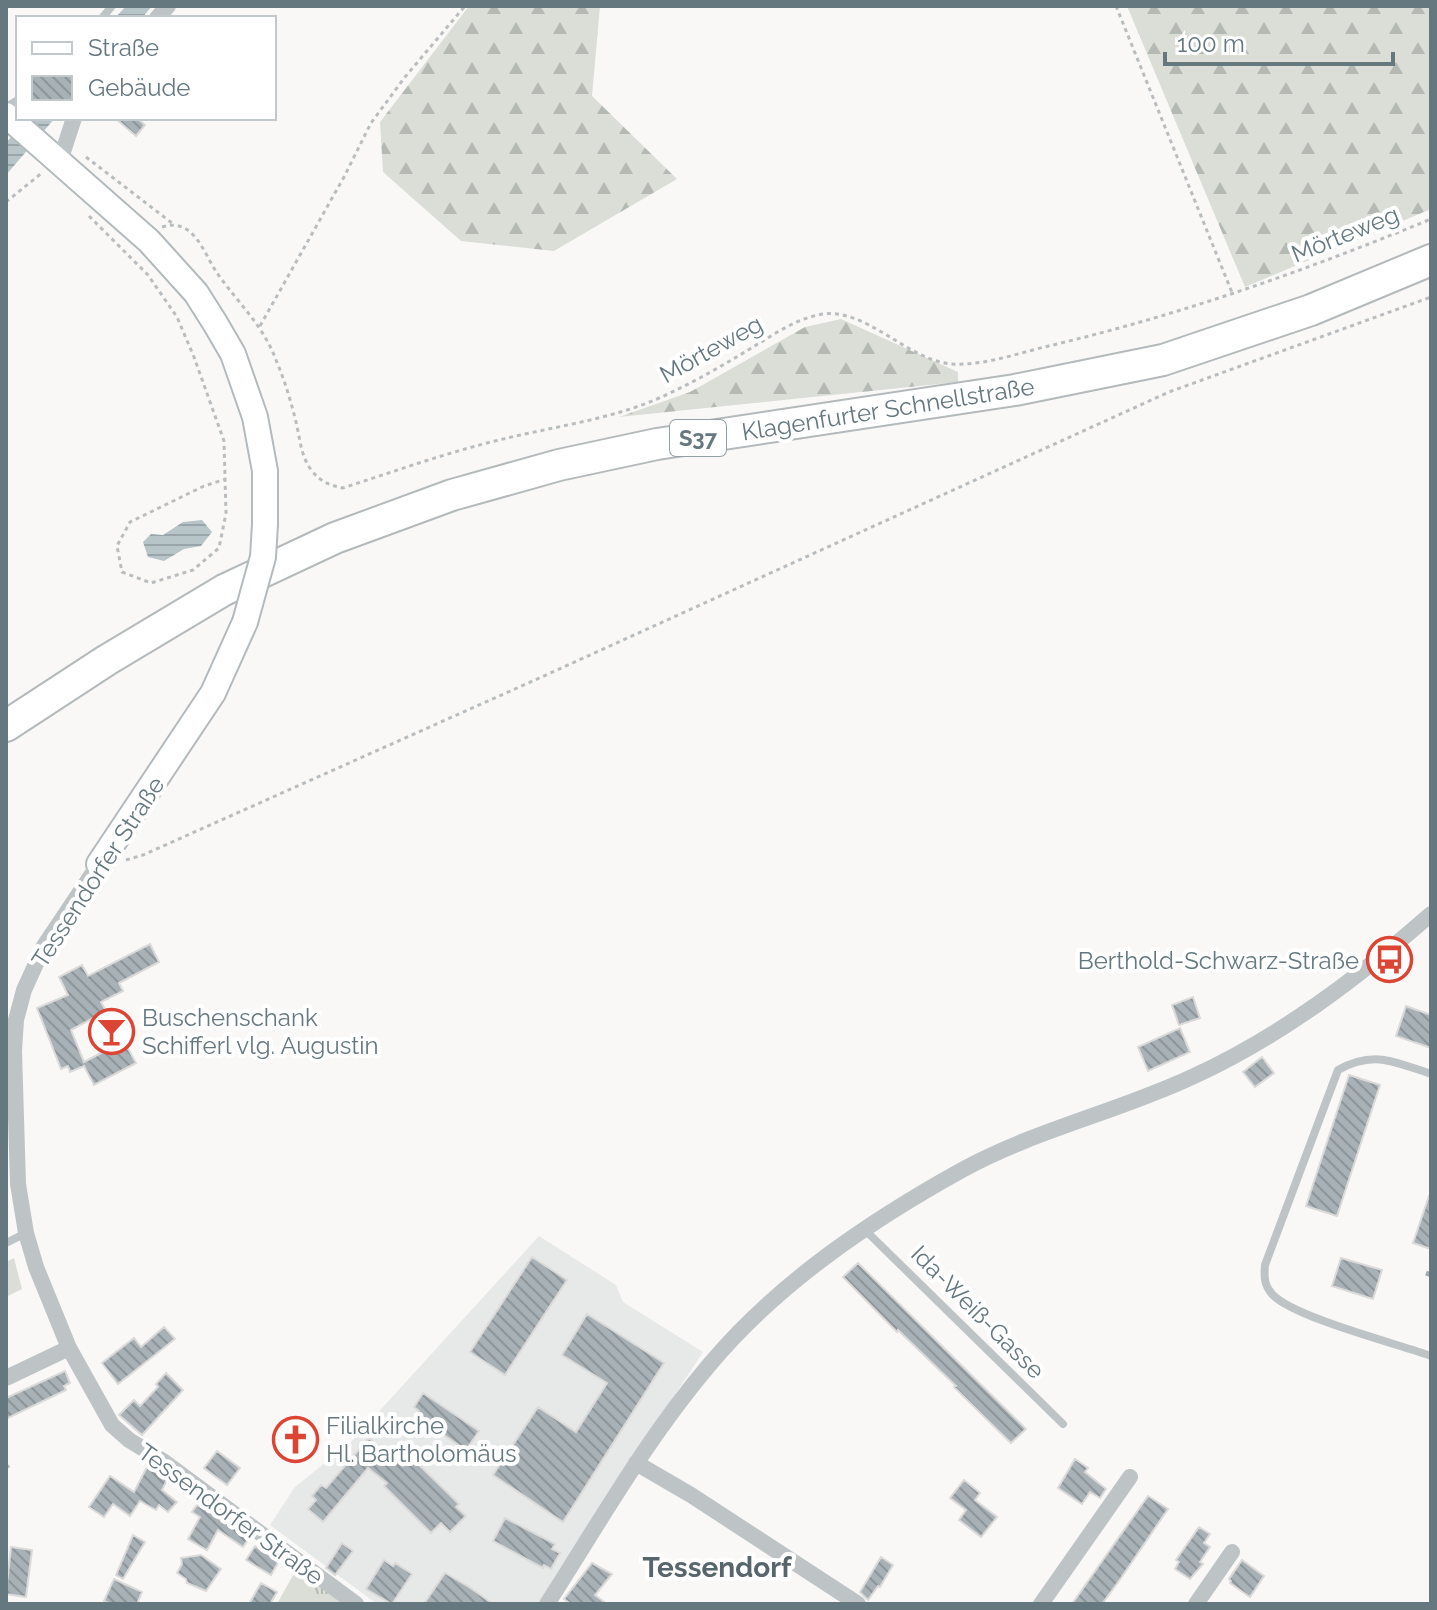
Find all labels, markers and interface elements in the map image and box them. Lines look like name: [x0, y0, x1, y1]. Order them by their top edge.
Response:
legend: [16, 16, 276, 120]
scale bar: [1165, 16, 1393, 66]
text: 100 m: [1177, 29, 1245, 58]
text: Straße: [88, 33, 159, 62]
text: Gebäude: [88, 73, 190, 102]
street label: Mörteweg: [1287, 199, 1403, 269]
street label: Mörteweg: [654, 309, 768, 389]
street label: Klagenfurter Schnellstraße: [740, 372, 1036, 446]
road number: S37: [670, 420, 726, 456]
street label: Tessendorfer Straße: [25, 771, 171, 973]
bus stop icon: Berthold-Schwarz-Straße: [1366, 936, 1414, 984]
place label: Berthold-Schwarz-Straße: [1078, 946, 1359, 975]
place label: Buschenschank Schifferl vlg. Augustin: [142, 1003, 379, 1060]
bar icon: Buschenschank Schifferl vlg. Augustin: [87, 1007, 135, 1055]
street label: Ida-Weiß-Gasse: [905, 1239, 1051, 1385]
place label: Filialkirche Hl. Bartholomäus: [326, 1411, 517, 1468]
church icon: Filialkirche Hl. Bartholomäus: [271, 1415, 319, 1463]
street label: Tessendorfer Straße: [133, 1437, 329, 1591]
district label: Tessendorf: [643, 1551, 793, 1584]

